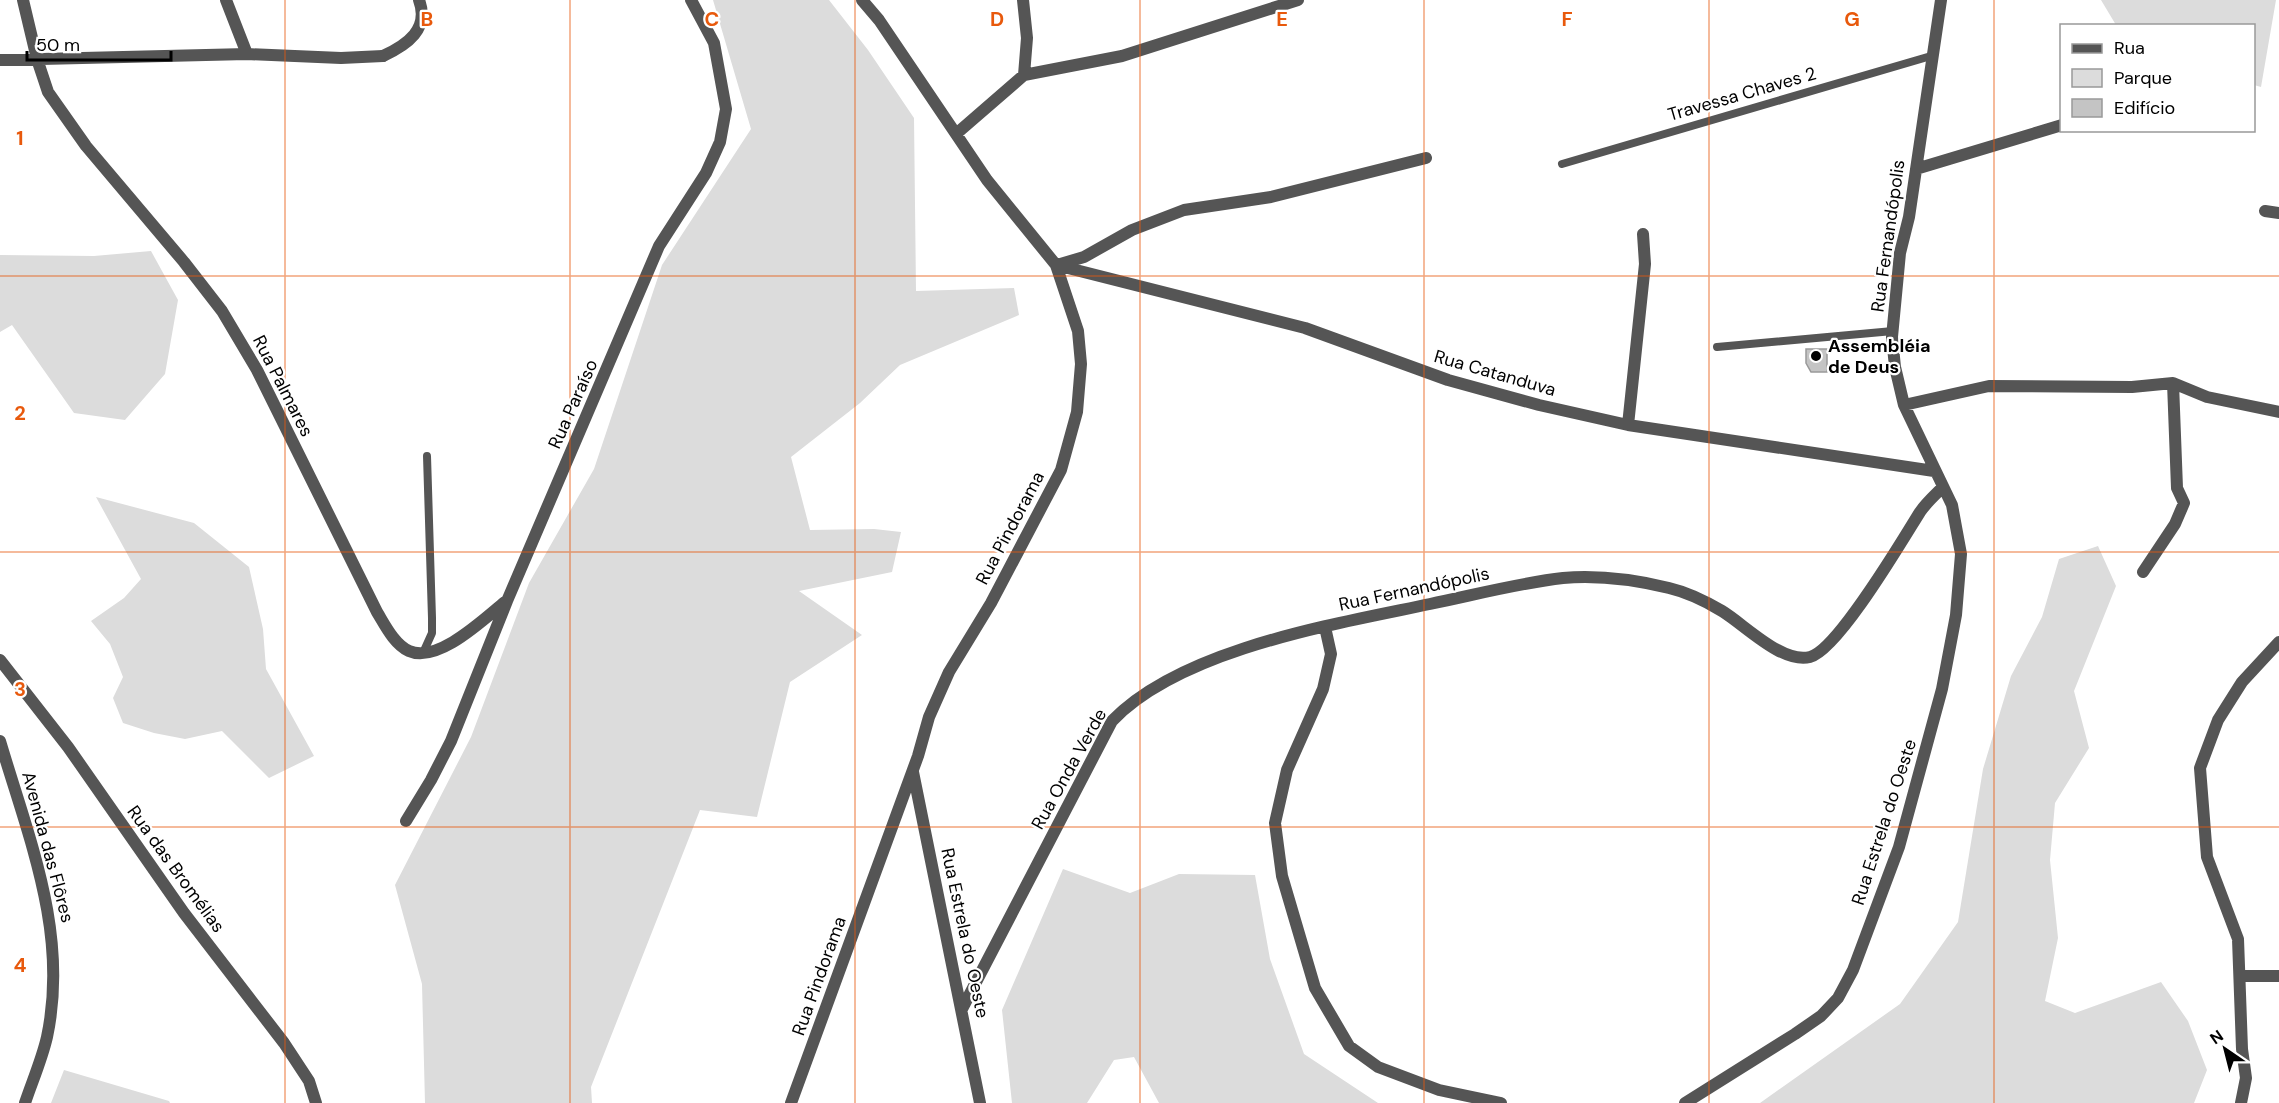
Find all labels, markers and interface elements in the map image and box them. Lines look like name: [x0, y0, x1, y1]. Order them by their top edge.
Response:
text: B: [421, 6, 433, 32]
text: C: [705, 6, 719, 32]
text: D: [990, 6, 1004, 32]
text: E: [1276, 6, 1288, 32]
text: F: [1561, 6, 1573, 32]
text: G: [1844, 6, 1860, 32]
scale bar: [27, 24, 171, 62]
legend: [2060, 24, 2255, 132]
text: 50 m: [36, 33, 80, 57]
text: Rua: [2114, 36, 2145, 60]
street label: Travessa Chaves 2: [1665, 61, 1819, 127]
text: Parque: [2114, 66, 2172, 90]
text: Edifício: [2114, 96, 2175, 120]
text: 1: [16, 125, 24, 151]
street label: Rua Fernandópolis: [1865, 158, 1911, 314]
street label: Rua Palmares: [247, 331, 319, 441]
place label: Assembléia de Deus: [1828, 334, 1931, 379]
street label: Rua Catanduva: [1431, 344, 1559, 402]
marker: Assembléia de Deus: [1809, 349, 1823, 363]
street label: Rua Paraíso: [543, 355, 603, 453]
text: 2: [14, 400, 26, 426]
street label: Rua Pindorama: [970, 467, 1050, 589]
street label: Rua Fernandópolis: [1336, 561, 1492, 617]
text: 3: [14, 676, 26, 702]
street label: Rua Onda Verde: [1026, 704, 1112, 834]
street label: Rua Estrela do Oeste: [1846, 736, 1922, 908]
street label: Avenida das Flôres: [16, 769, 80, 925]
street label: Rua das Bromélias: [122, 801, 230, 937]
street label: Rua Estrela do Oeste: [935, 846, 995, 1020]
street label: Rua Pindorama: [786, 913, 852, 1039]
text: 4: [14, 952, 27, 978]
north arrow: [2195, 1019, 2255, 1079]
text: N: [2206, 1025, 2227, 1049]

